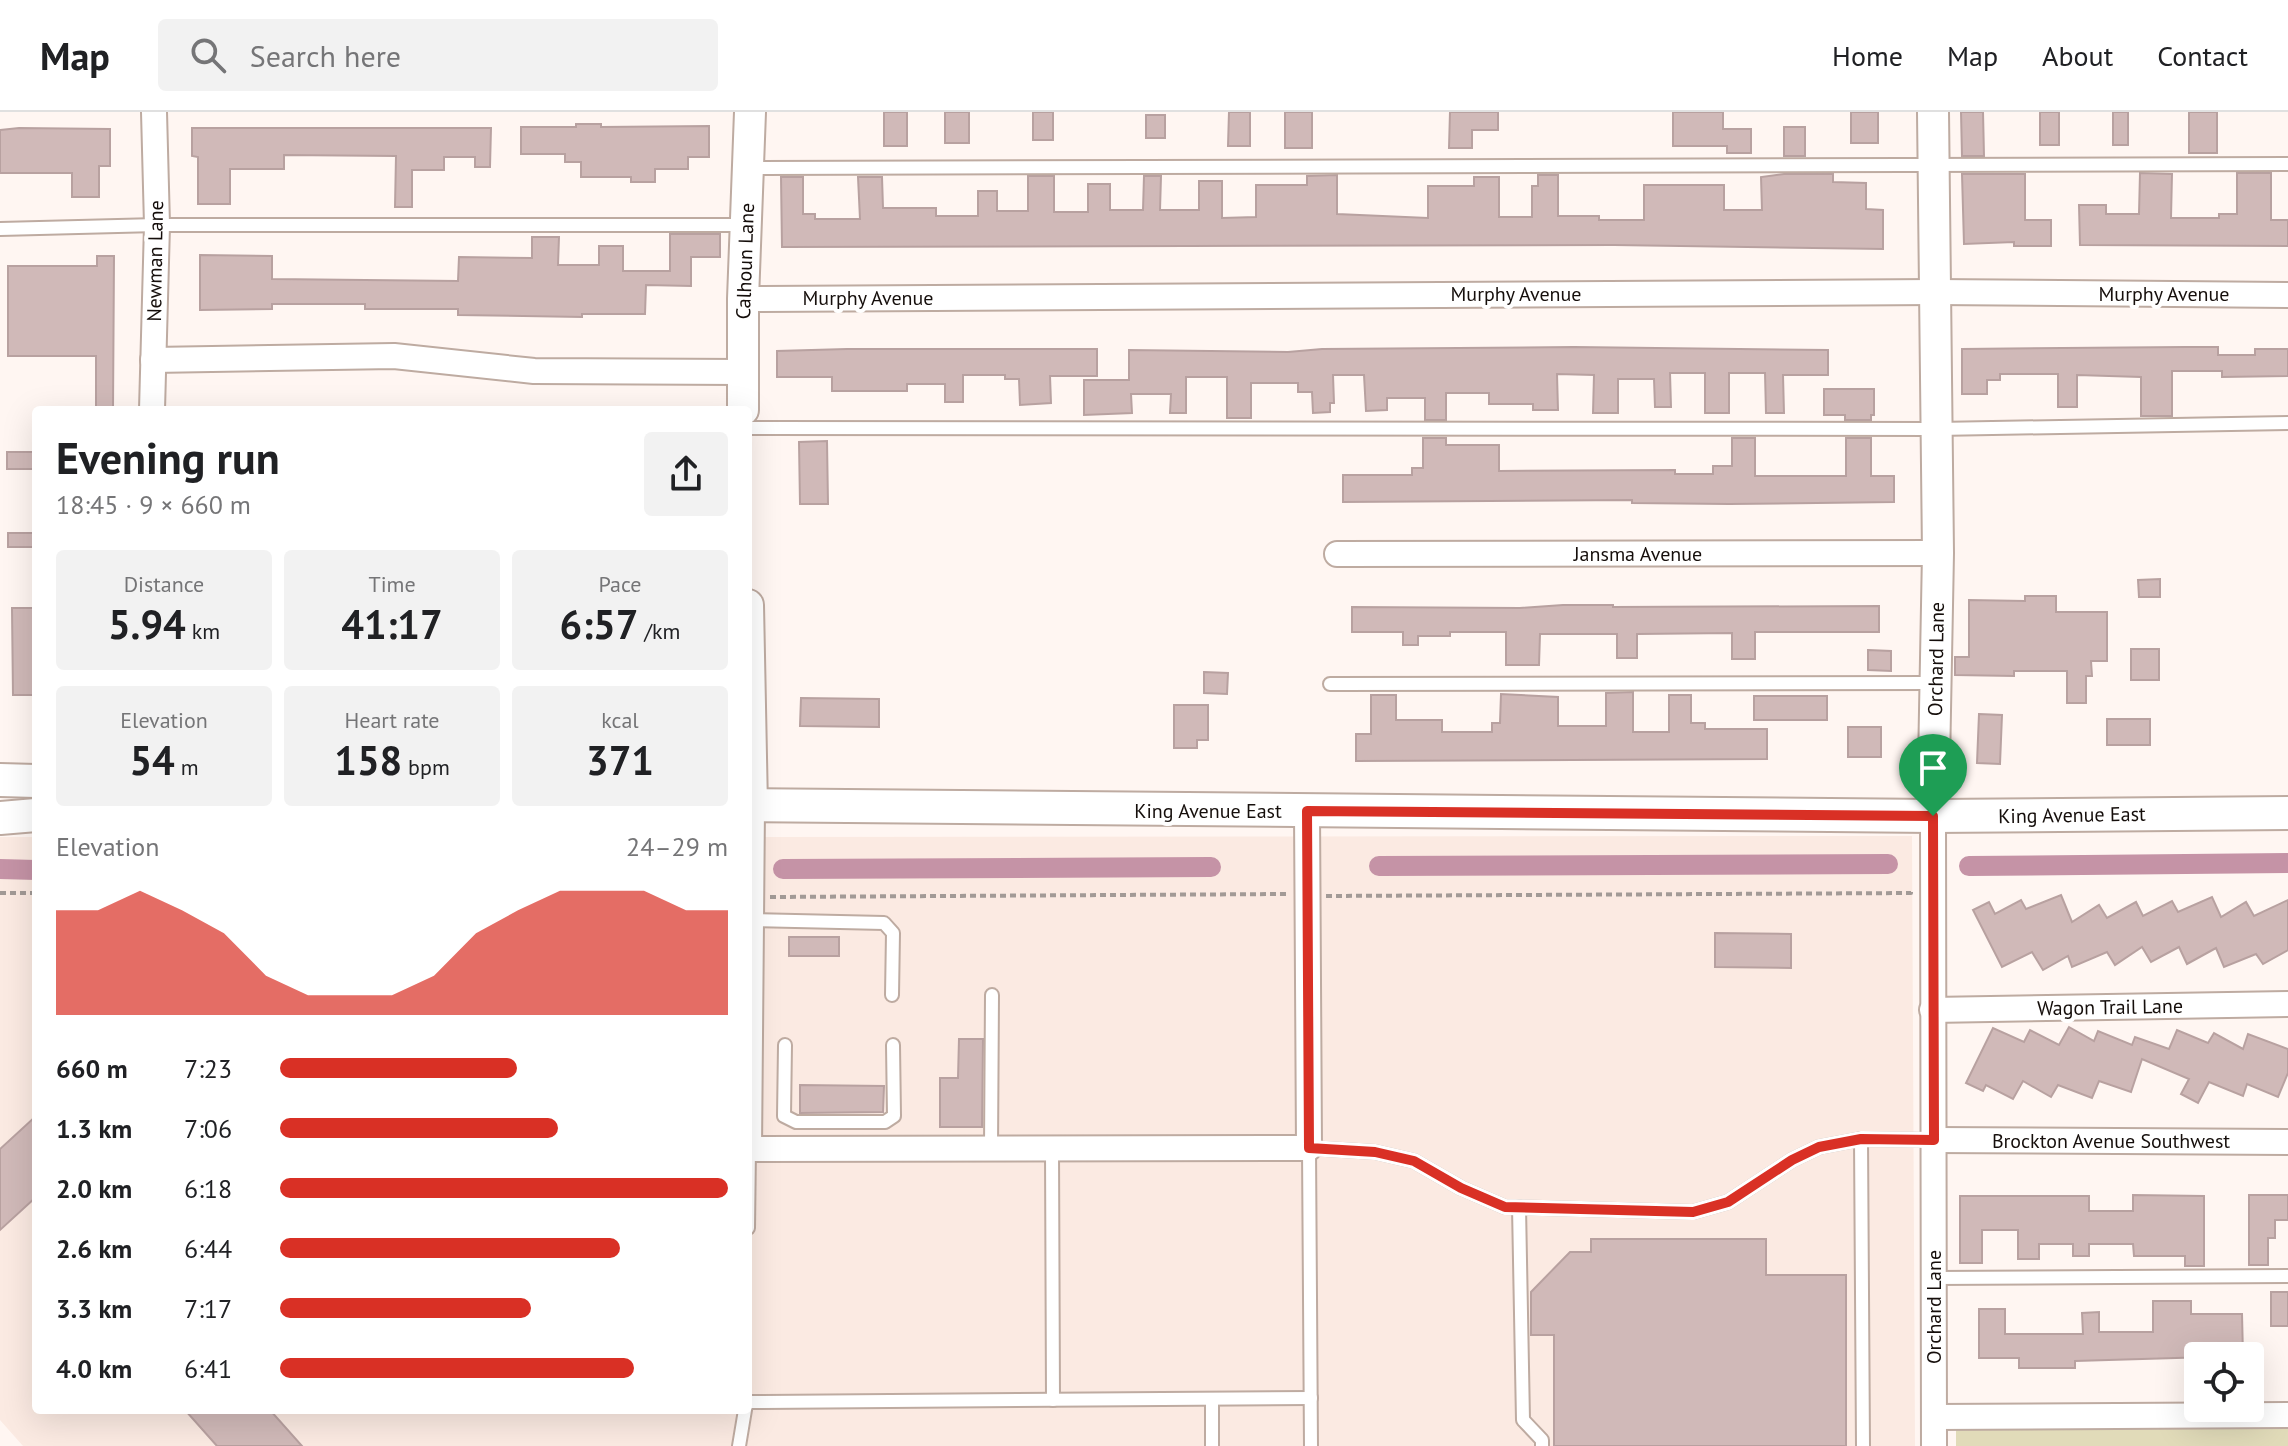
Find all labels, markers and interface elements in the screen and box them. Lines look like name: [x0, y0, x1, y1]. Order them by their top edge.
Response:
search box: [158, 19, 718, 91]
text: Map: [40, 31, 110, 80]
icon: search: [186, 33, 230, 77]
text: Search here: [250, 36, 401, 75]
text: Home: [1832, 37, 1903, 74]
text: Map: [1947, 37, 1998, 74]
text: About: [2042, 37, 2113, 74]
text: Contact: [2157, 37, 2248, 74]
street label: Newman Lane: [141, 200, 169, 322]
street label: Calhoun Lane: [730, 202, 760, 320]
street label: Murphy Avenue: [1451, 281, 1581, 307]
street label: Murphy Avenue: [2099, 281, 2229, 307]
street label: Murphy Avenue: [803, 285, 933, 311]
text: Evening run: [56, 429, 280, 486]
button: share: [644, 432, 728, 516]
text: 18:45 · 9 × 660 m: [56, 488, 251, 521]
street label: Jansma Avenue: [1573, 541, 1702, 567]
text: Distance: [124, 570, 204, 598]
text: Time: [368, 570, 416, 598]
text: Pace: [598, 570, 642, 598]
text: 5.94: [108, 598, 186, 650]
text: 41:17: [341, 598, 443, 650]
text: 6:57: [560, 598, 638, 650]
street label: Orchard Lane: [1922, 602, 1950, 716]
text: km: [186, 617, 220, 645]
text: /km: [638, 617, 680, 645]
text: Elevation: [120, 706, 208, 734]
text: Heart rate: [344, 706, 440, 734]
text: kcal: [601, 706, 639, 734]
text: 54: [129, 734, 175, 786]
text: 158: [334, 734, 402, 786]
text: 371: [586, 734, 654, 786]
pin: [1899, 734, 1967, 816]
icon: arrive: [1911, 746, 1955, 790]
text: m: [175, 753, 199, 781]
text: bpm: [402, 753, 450, 781]
street label: King Avenue East: [1134, 798, 1282, 824]
street label: King Avenue East: [1998, 801, 2146, 829]
text: Elevation: [56, 830, 160, 863]
text: 24–29 m: [626, 830, 728, 863]
street label: Wagon Trail Lane: [2037, 993, 2183, 1021]
text: 660 m: [56, 1052, 128, 1085]
text: 7:23: [184, 1052, 232, 1085]
text: 1.3 km: [56, 1112, 132, 1145]
text: 7:06: [184, 1112, 232, 1145]
street label: Brockton Avenue Southwest: [1992, 1128, 2230, 1154]
text: 2.0 km: [56, 1172, 132, 1205]
text: 6:18: [184, 1172, 232, 1205]
text: 2.6 km: [56, 1232, 132, 1265]
text: 6:44: [184, 1232, 232, 1265]
street label: Orchard Lane: [1921, 1250, 1947, 1364]
text: 3.3 km: [56, 1292, 132, 1325]
text: 7:17: [184, 1292, 232, 1325]
map controls: [2184, 1342, 2264, 1422]
button: locate: [2184, 1342, 2264, 1422]
text: 4.0 km: [56, 1352, 132, 1385]
text: 6:41: [184, 1352, 232, 1385]

